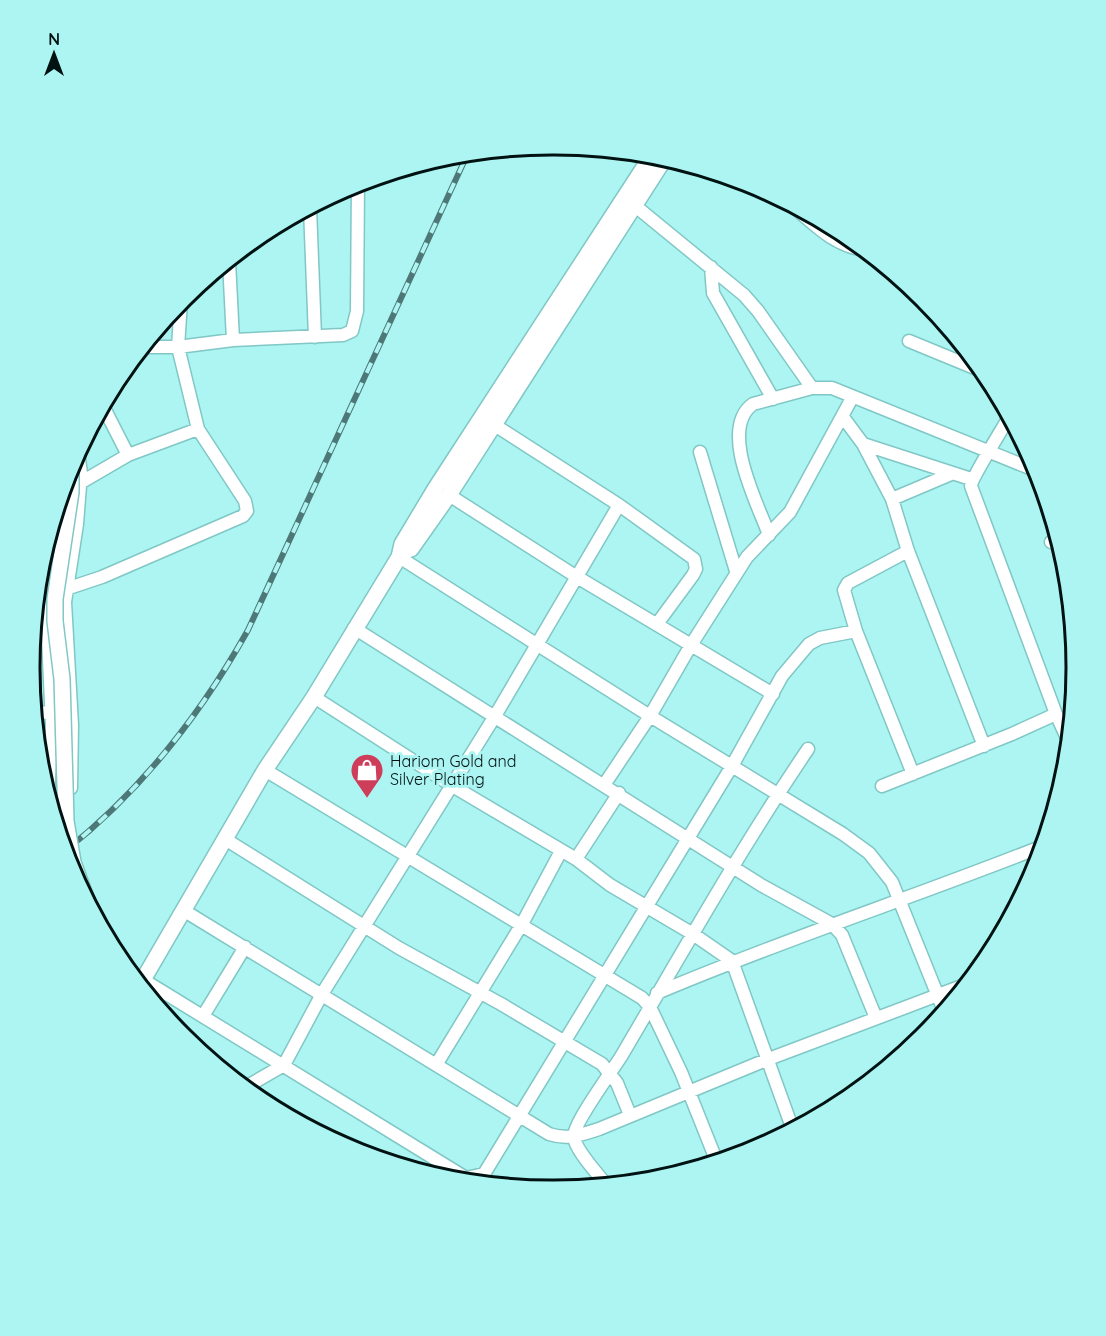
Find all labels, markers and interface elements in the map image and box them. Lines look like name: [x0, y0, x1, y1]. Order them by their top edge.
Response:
north arrow: [24, 24, 84, 84]
text: N: [48, 29, 60, 49]
place label: Hariom Gold and Silver Plating: [390, 751, 516, 789]
shop icon: Hariom Gold and Silver Plating: [349, 752, 385, 799]

